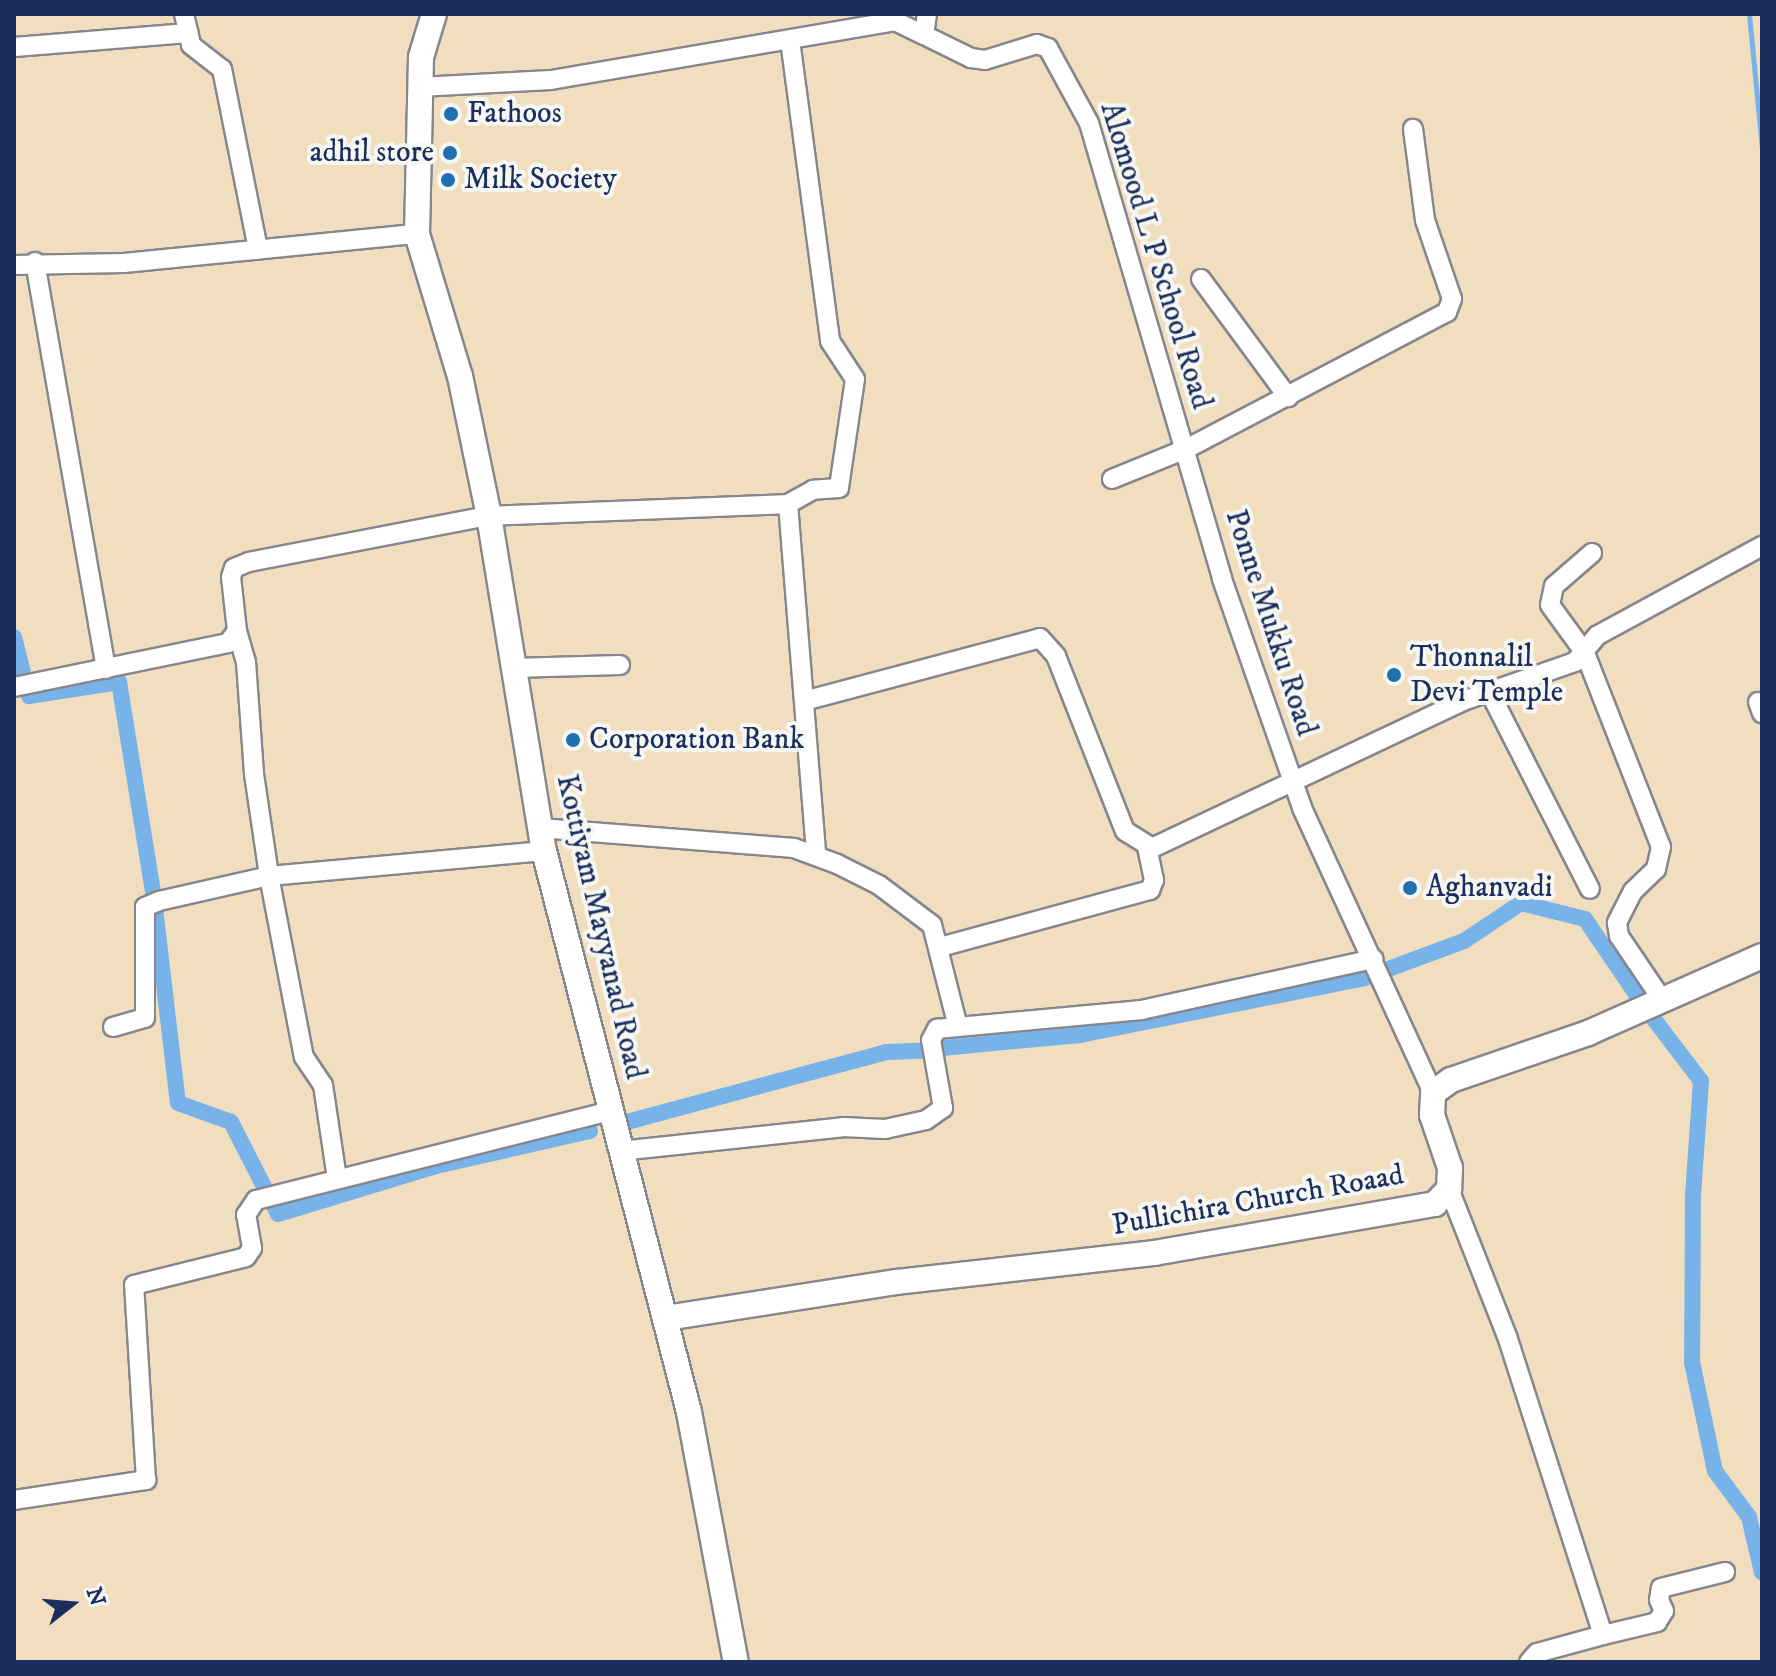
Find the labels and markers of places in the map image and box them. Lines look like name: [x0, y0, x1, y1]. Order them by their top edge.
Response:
place label: Fathoos: [467, 96, 562, 132]
marker: Fathoos: [442, 105, 460, 123]
place label: adhil store: [310, 135, 434, 171]
marker: adhil store: [441, 144, 459, 162]
place label: Milk Society: [464, 162, 617, 198]
marker: Milk Society: [439, 171, 457, 189]
place label: Thonnalil Devi Temple: [1410, 640, 1563, 710]
marker: Thonnalil Devi Temple: [1385, 666, 1403, 684]
place label: Corporation Bank: [589, 722, 804, 758]
marker: Corporation Bank: [564, 731, 582, 749]
place label: Aghanvadi: [1426, 870, 1552, 906]
marker: Aghanvadi: [1401, 879, 1419, 897]

